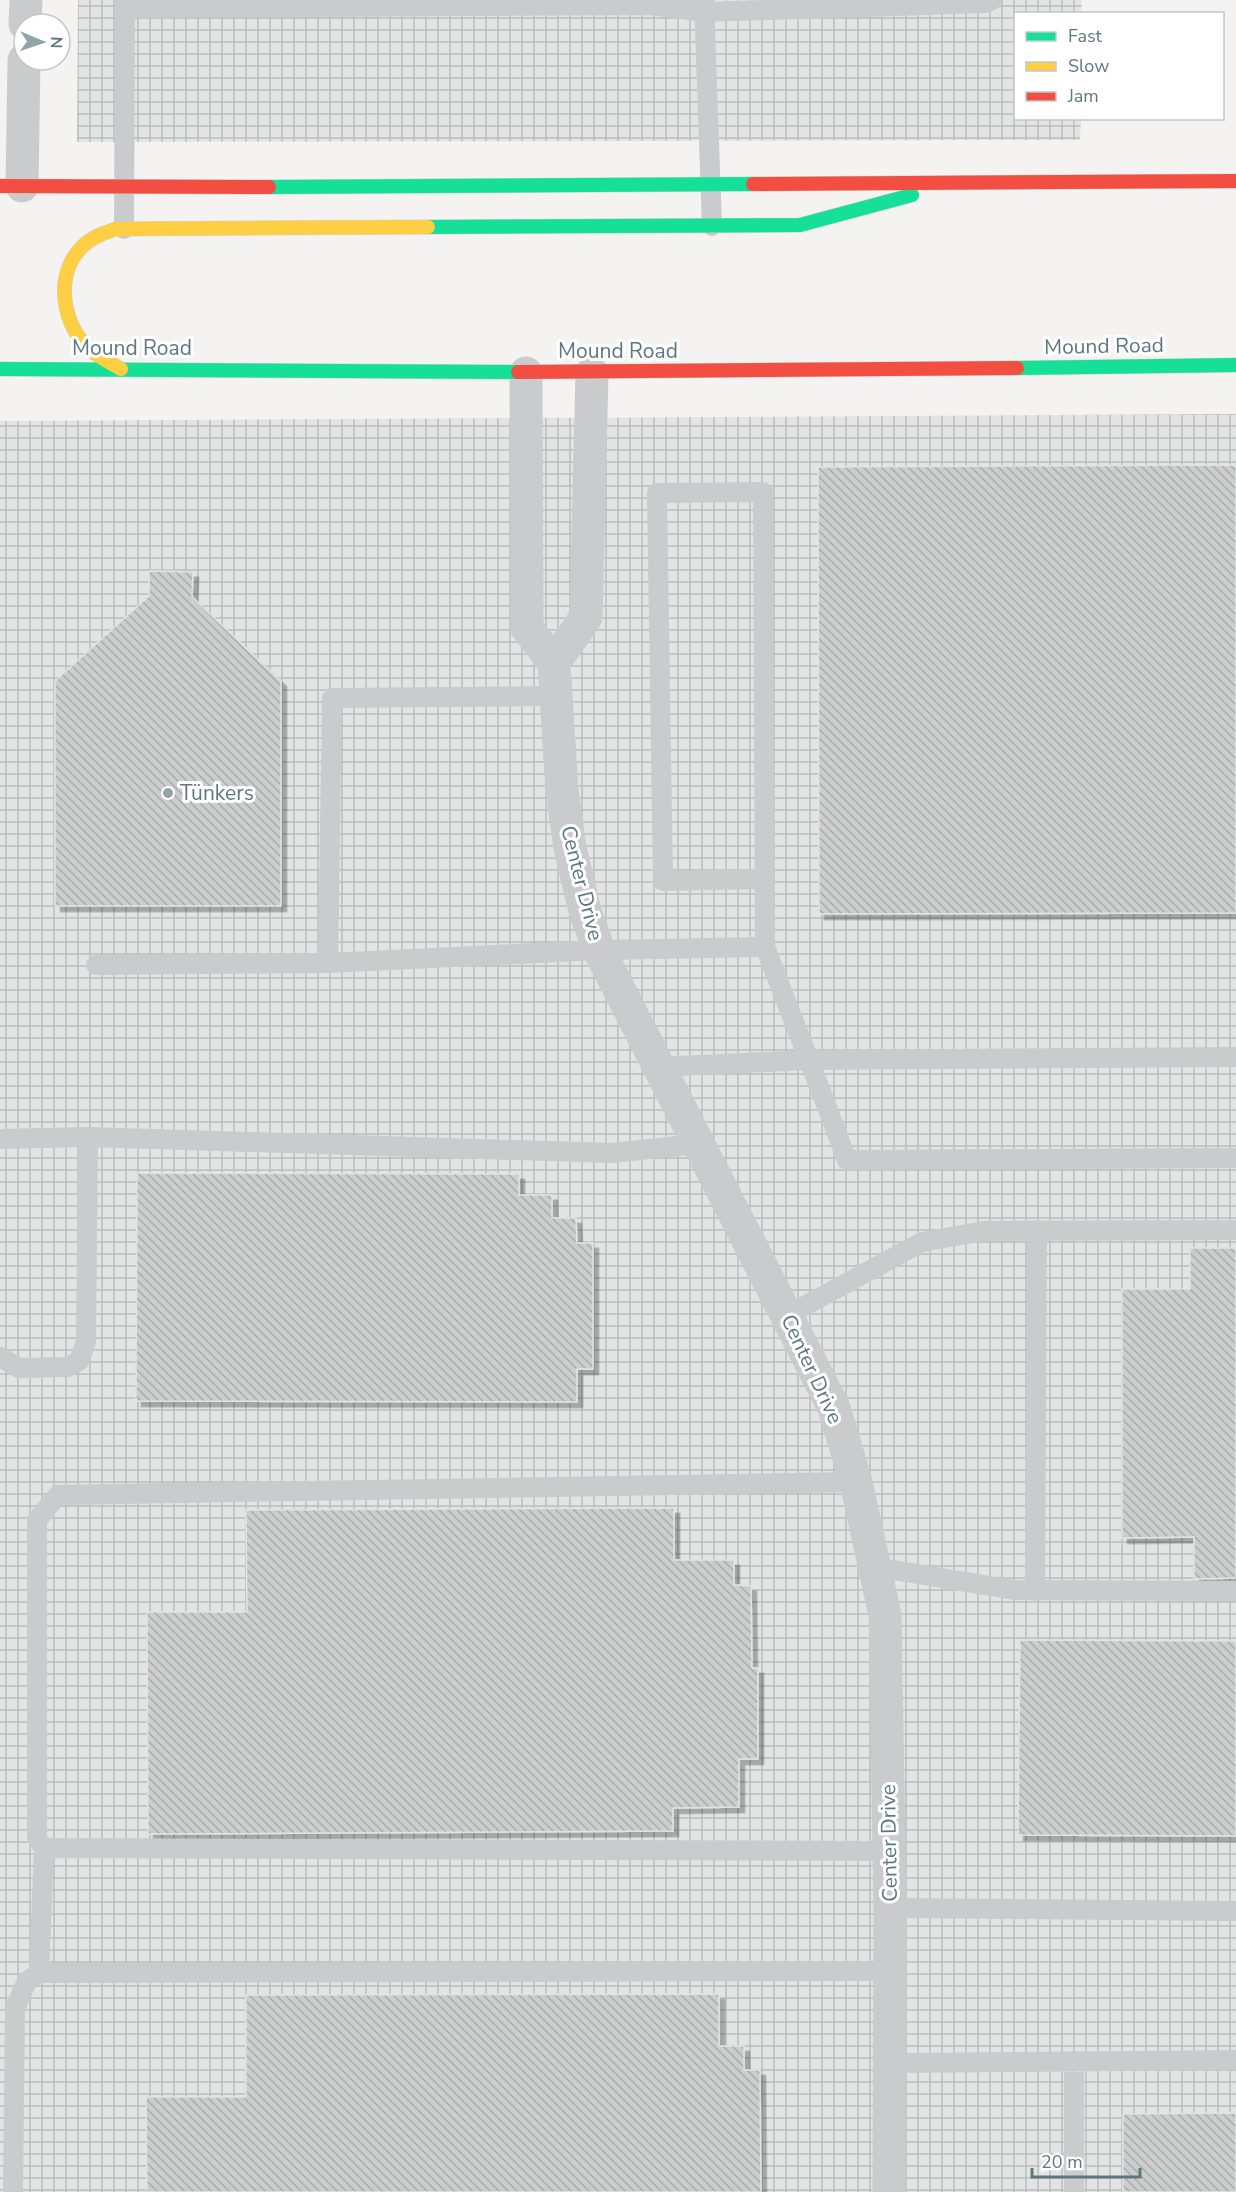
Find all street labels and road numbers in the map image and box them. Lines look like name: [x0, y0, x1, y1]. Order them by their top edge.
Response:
street label: Mound Road: [1044, 331, 1164, 361]
street label: Mound Road: [72, 334, 192, 362]
street label: Mound Road: [558, 337, 678, 365]
street label: Center Drive: [554, 823, 610, 943]
street label: Center Drive: [774, 1310, 850, 1428]
street label: Center Drive: [874, 1784, 904, 1902]

